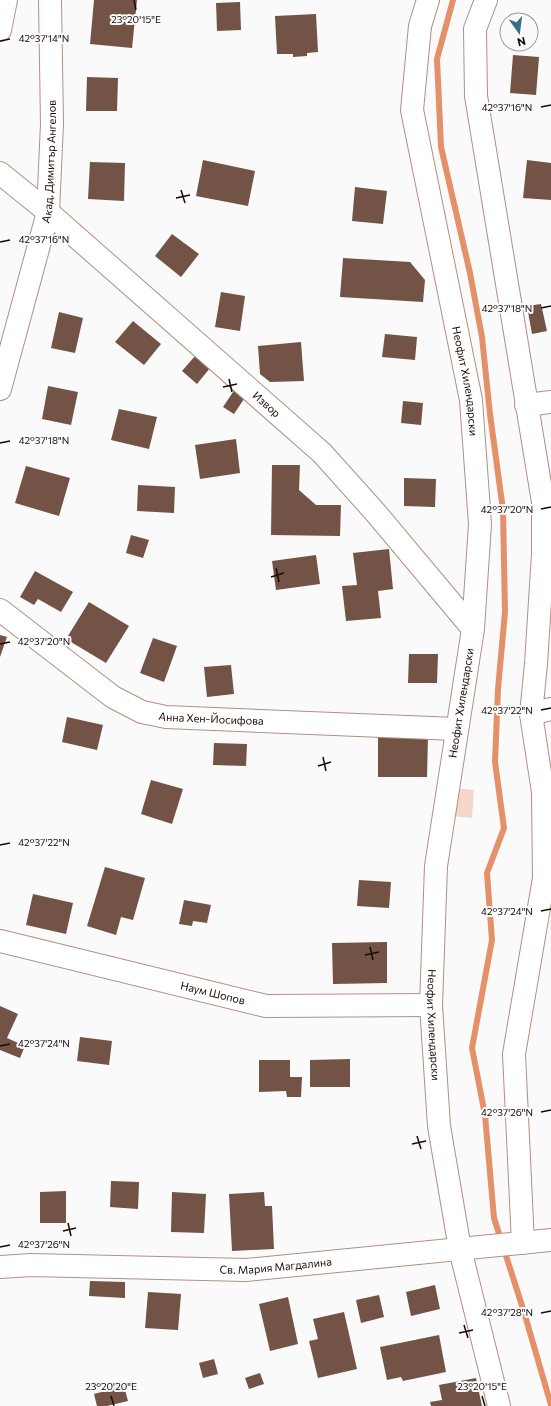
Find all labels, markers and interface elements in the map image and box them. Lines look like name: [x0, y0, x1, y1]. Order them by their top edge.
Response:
north arrow: [499, 12, 539, 52]
text: 23°20'15"E: [111, 13, 161, 25]
text: 42°37'14"N: [19, 32, 69, 44]
text: N: [516, 35, 527, 49]
street label: Акад. Димитър Ангелов: [38, 100, 58, 224]
text: 42°37'16"N: [482, 101, 532, 113]
text: 42°37'16"N: [19, 233, 69, 245]
text: 42°37'18"N: [482, 302, 532, 314]
street label: Неофит Хилендарски: [450, 325, 481, 437]
street label: Извор: [250, 388, 283, 420]
text: 42°37'18"N: [19, 434, 69, 446]
text: 42°37'20"N: [481, 503, 533, 515]
text: 42°37'20"N: [18, 635, 70, 647]
street label: Неофит Хилендарски: [445, 647, 476, 759]
text: 42°37'22"N: [481, 704, 533, 716]
street label: Анна Хен-Йосифова: [158, 709, 264, 727]
text: 42°37'22"N: [18, 836, 70, 848]
text: 42°37'24"N: [481, 905, 533, 917]
street label: Неофит Хилендарски: [425, 969, 443, 1081]
street label: Наум Шопов: [179, 978, 247, 1007]
text: 42°37'24"N: [18, 1037, 70, 1049]
text: 42°37'26"N: [481, 1106, 533, 1118]
text: 42°37'26"N: [18, 1238, 70, 1250]
street label: Св. Мария Магдалина: [220, 1255, 332, 1276]
text: 42°37'28"N: [481, 1306, 533, 1318]
text: 23°20'20"E: [85, 1380, 137, 1392]
text: 23°20'15"E: [457, 1380, 507, 1392]

